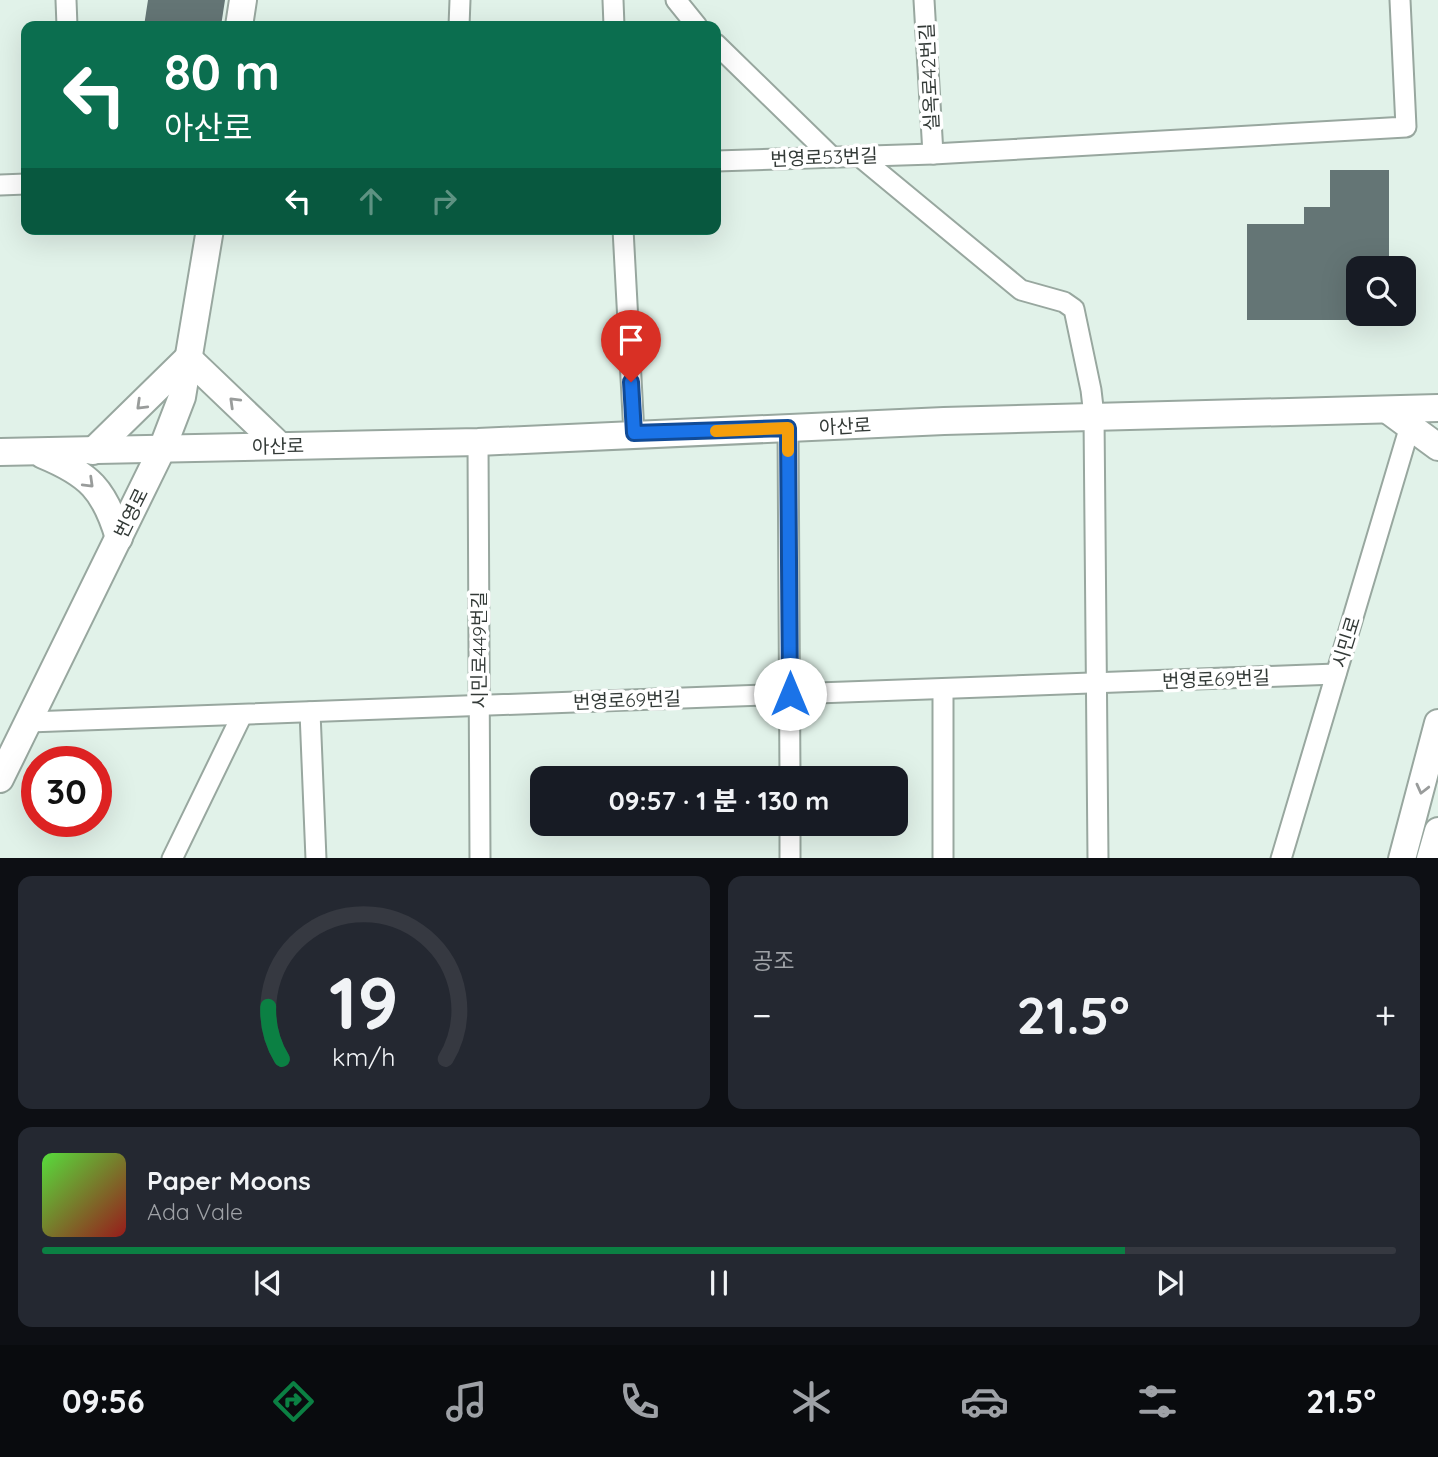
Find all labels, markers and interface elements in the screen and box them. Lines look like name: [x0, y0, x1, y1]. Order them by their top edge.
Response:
street label: 실옥로42번길: [914, 22, 944, 132]
text: 80 m: [164, 41, 280, 102]
icon: left: [49, 49, 140, 140]
text: 아산로: [164, 107, 252, 147]
street label: 번영로53번길: [770, 143, 878, 171]
icon: left: [279, 182, 317, 220]
icon: ahead: [352, 182, 390, 220]
icon: right: [425, 182, 463, 220]
map controls: [1346, 256, 1416, 326]
button: search: [1346, 256, 1416, 326]
pin: [601, 310, 661, 382]
icon: arrive: [612, 321, 650, 359]
one-way arrow: [136, 396, 149, 409]
one-way arrow: [229, 398, 242, 411]
street label: 아산로: [818, 413, 872, 439]
street label: 아산로: [252, 434, 304, 458]
one-way arrow: [81, 475, 94, 487]
street label: 번영로: [109, 484, 153, 542]
street label: 시민로449번길: [467, 591, 491, 709]
street label: 시민로: [1327, 613, 1365, 671]
position arrow: [753, 657, 827, 731]
street label: 번영로69번길: [1161, 665, 1271, 693]
street label: 번영로69번길: [572, 686, 682, 714]
speed limit sign: 30: [21, 746, 112, 837]
one-way arrow: [1415, 783, 1430, 795]
text: 09:57 · 1 분 · 130 m: [609, 784, 829, 817]
text: 공조: [752, 946, 794, 975]
text: 19: [329, 956, 399, 1047]
text: 21.5°: [1017, 982, 1130, 1047]
text: −: [752, 991, 772, 1039]
text: +: [1375, 991, 1396, 1039]
text: km/h: [332, 1040, 396, 1071]
text: Paper Moons: [147, 1164, 311, 1197]
text: Ada Vale: [147, 1197, 243, 1226]
icon: previous: [249, 1264, 287, 1302]
icon: pause: [700, 1264, 738, 1302]
icon: next: [1151, 1264, 1189, 1302]
icon: directions: [269, 1377, 318, 1426]
icon: music: [442, 1377, 491, 1426]
icon: phone: [615, 1377, 664, 1426]
icon: climate: [787, 1377, 836, 1426]
icon: car: [960, 1377, 1009, 1426]
icon: filters: [1133, 1377, 1182, 1426]
text: 09:56: [62, 1381, 145, 1421]
text: 21.5°: [1306, 1381, 1376, 1421]

